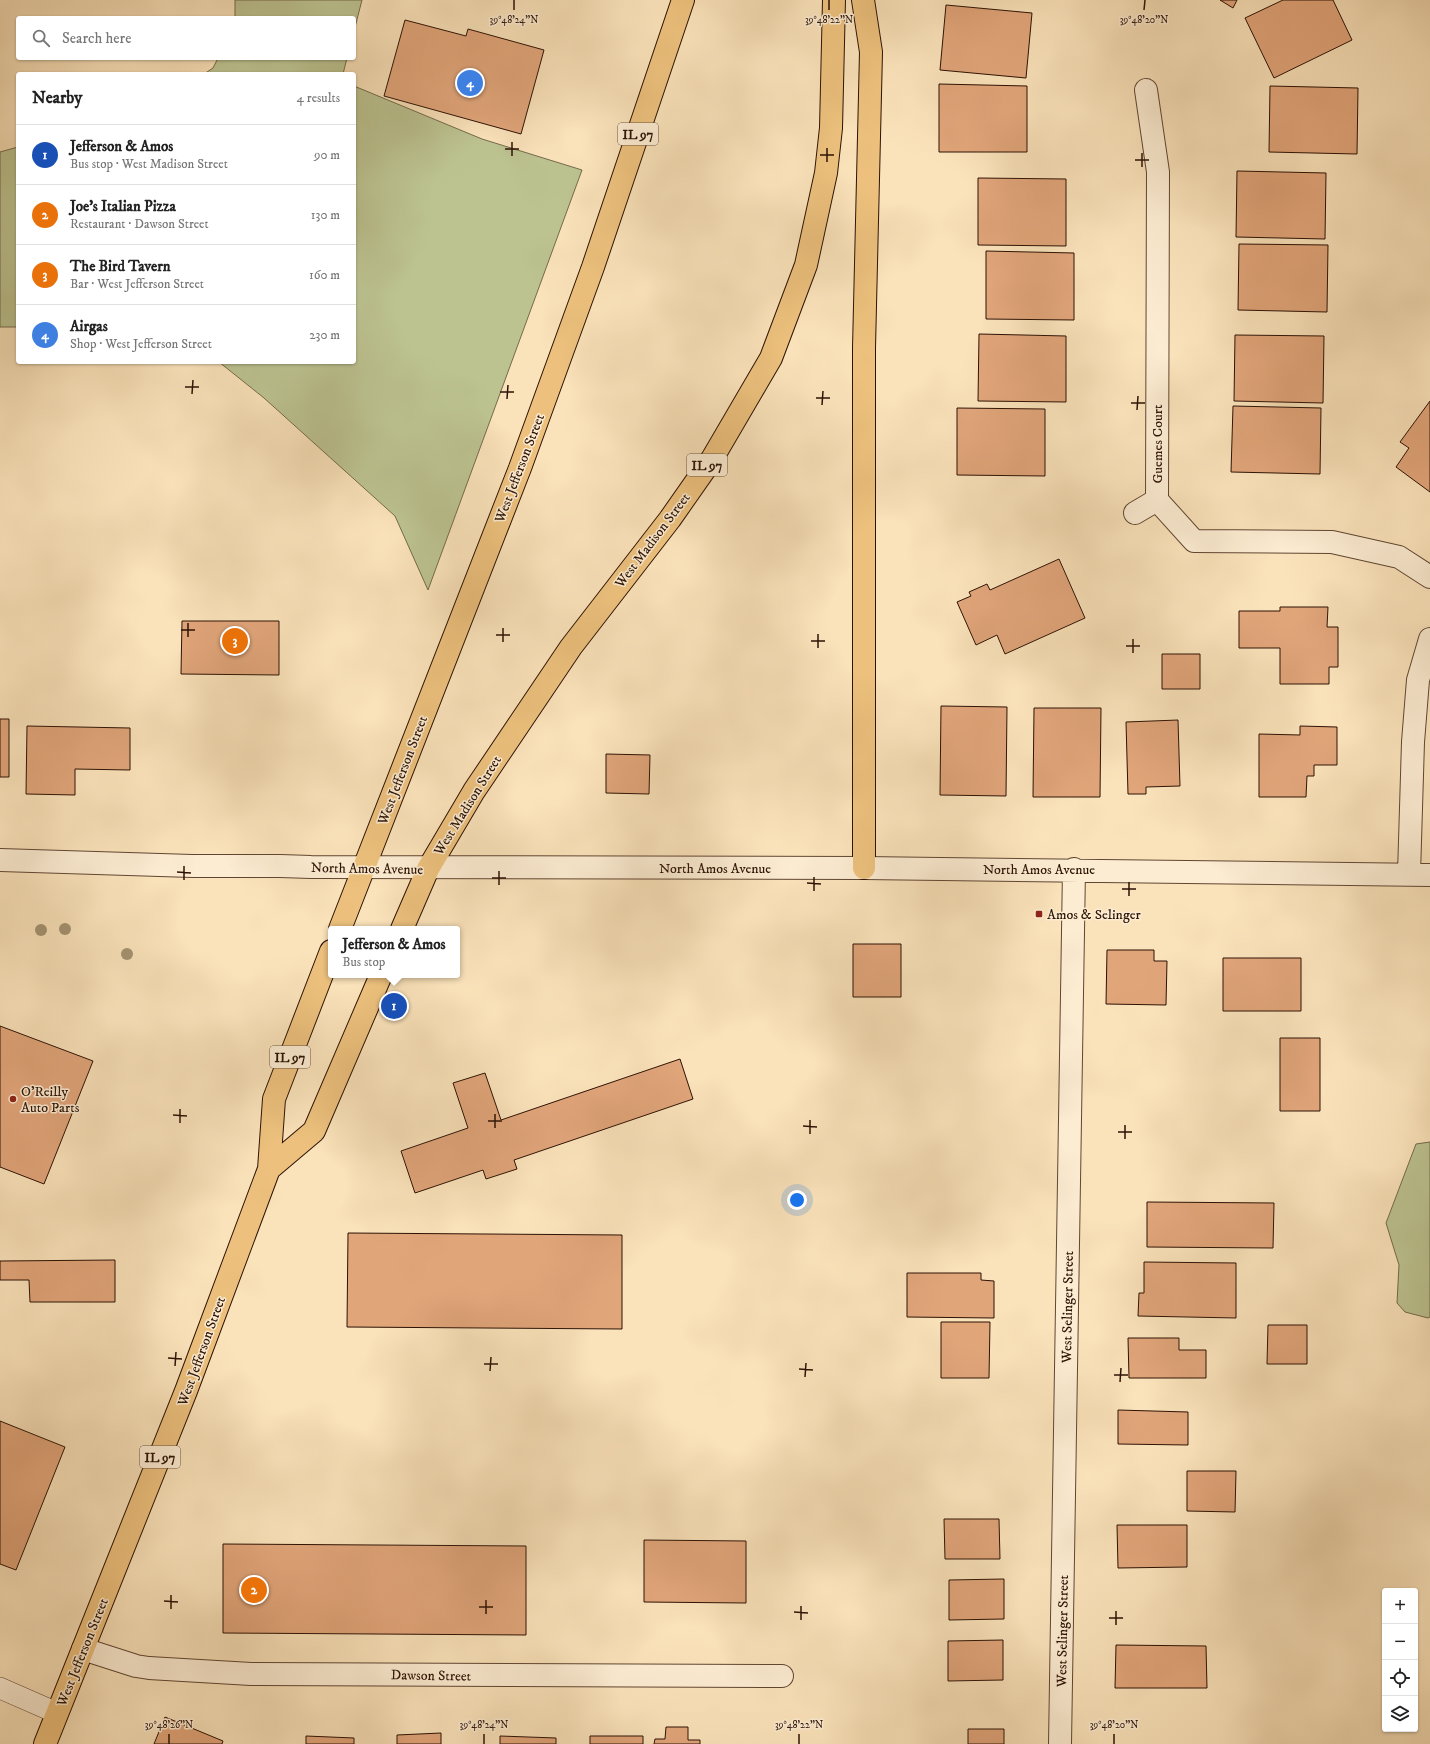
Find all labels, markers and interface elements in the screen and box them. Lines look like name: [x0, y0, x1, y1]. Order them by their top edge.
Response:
text: 39°48'24"N: [489, 14, 539, 26]
text: 39°48'22"N: [805, 14, 853, 26]
text: 39°48'20"N: [1120, 14, 1168, 26]
search box: [16, 16, 356, 60]
icon: search: [30, 27, 52, 49]
text: Search here: [62, 29, 131, 48]
pin: 4: [457, 68, 483, 98]
text: Nearby: [32, 87, 82, 109]
text: 4 results: [297, 90, 340, 106]
road number: IL 97: [618, 123, 658, 145]
text: Jefferson & Amos: [70, 137, 173, 156]
text: 1: [43, 147, 47, 163]
text: 90 m: [314, 147, 340, 163]
text: Bus stop · West Madison Street: [70, 156, 228, 172]
text: Joe's Italian Pizza: [70, 197, 176, 216]
text: 2: [42, 207, 48, 223]
text: 130 m: [311, 207, 340, 223]
text: Restaurant · Dawson Street: [70, 216, 209, 232]
text: The Bird Tavern: [70, 257, 171, 276]
text: 3: [43, 267, 47, 283]
text: 160 m: [309, 267, 340, 283]
text: Bar · West Jefferson Street: [70, 276, 204, 292]
text: Airgas: [70, 317, 108, 336]
text: 4: [41, 327, 49, 343]
text: 230 m: [309, 327, 340, 343]
text: Shop · West Jefferson Street: [70, 336, 212, 352]
street label: Guemes Court: [1149, 404, 1167, 483]
street label: West Jefferson Street: [491, 411, 549, 526]
road number: IL 97: [687, 454, 727, 476]
street label: West Madison Street: [611, 489, 695, 592]
pin: 3: [222, 626, 248, 656]
street label: West Jefferson Street: [374, 713, 432, 828]
street label: West Madison Street: [429, 752, 506, 860]
street label: North Amos Avenue: [311, 859, 423, 879]
street label: North Amos Avenue: [659, 860, 771, 878]
street label: North Amos Avenue: [983, 861, 1095, 879]
place label: Amos & Selinger: [1047, 906, 1142, 924]
marker: Amos & Selinger: [1034, 909, 1044, 919]
popup: [328, 926, 460, 978]
text: Jefferson & Amos: [342, 935, 446, 954]
text: Bus stop: [342, 954, 385, 970]
pin: 1: [381, 991, 407, 1021]
road number: IL 97: [270, 1046, 310, 1068]
place label: O'Reilly Auto Parts: [21, 1083, 80, 1117]
marker: O'Reilly Auto Parts: [8, 1094, 18, 1104]
your location: [787, 1190, 807, 1210]
street label: West Selinger Street: [1058, 1250, 1078, 1364]
street label: West Jefferson Street: [173, 1294, 230, 1409]
road number: IL 97: [140, 1446, 180, 1468]
street label: West Selinger Street: [1053, 1574, 1073, 1688]
pin: 2: [241, 1575, 267, 1605]
map controls: [1382, 1588, 1418, 1732]
button: +: [1382, 1588, 1418, 1624]
street label: West Jefferson Street: [53, 1595, 113, 1710]
button: −: [1382, 1624, 1418, 1660]
button: locate: [1382, 1660, 1418, 1696]
street label: Dawson Street: [391, 1666, 472, 1686]
button: layers: [1382, 1696, 1418, 1732]
text: 39°48'26"N: [145, 1719, 193, 1731]
text: 39°48'24"N: [459, 1719, 509, 1731]
text: 39°48'22"N: [775, 1719, 823, 1731]
text: 39°48'20"N: [1090, 1719, 1138, 1731]

